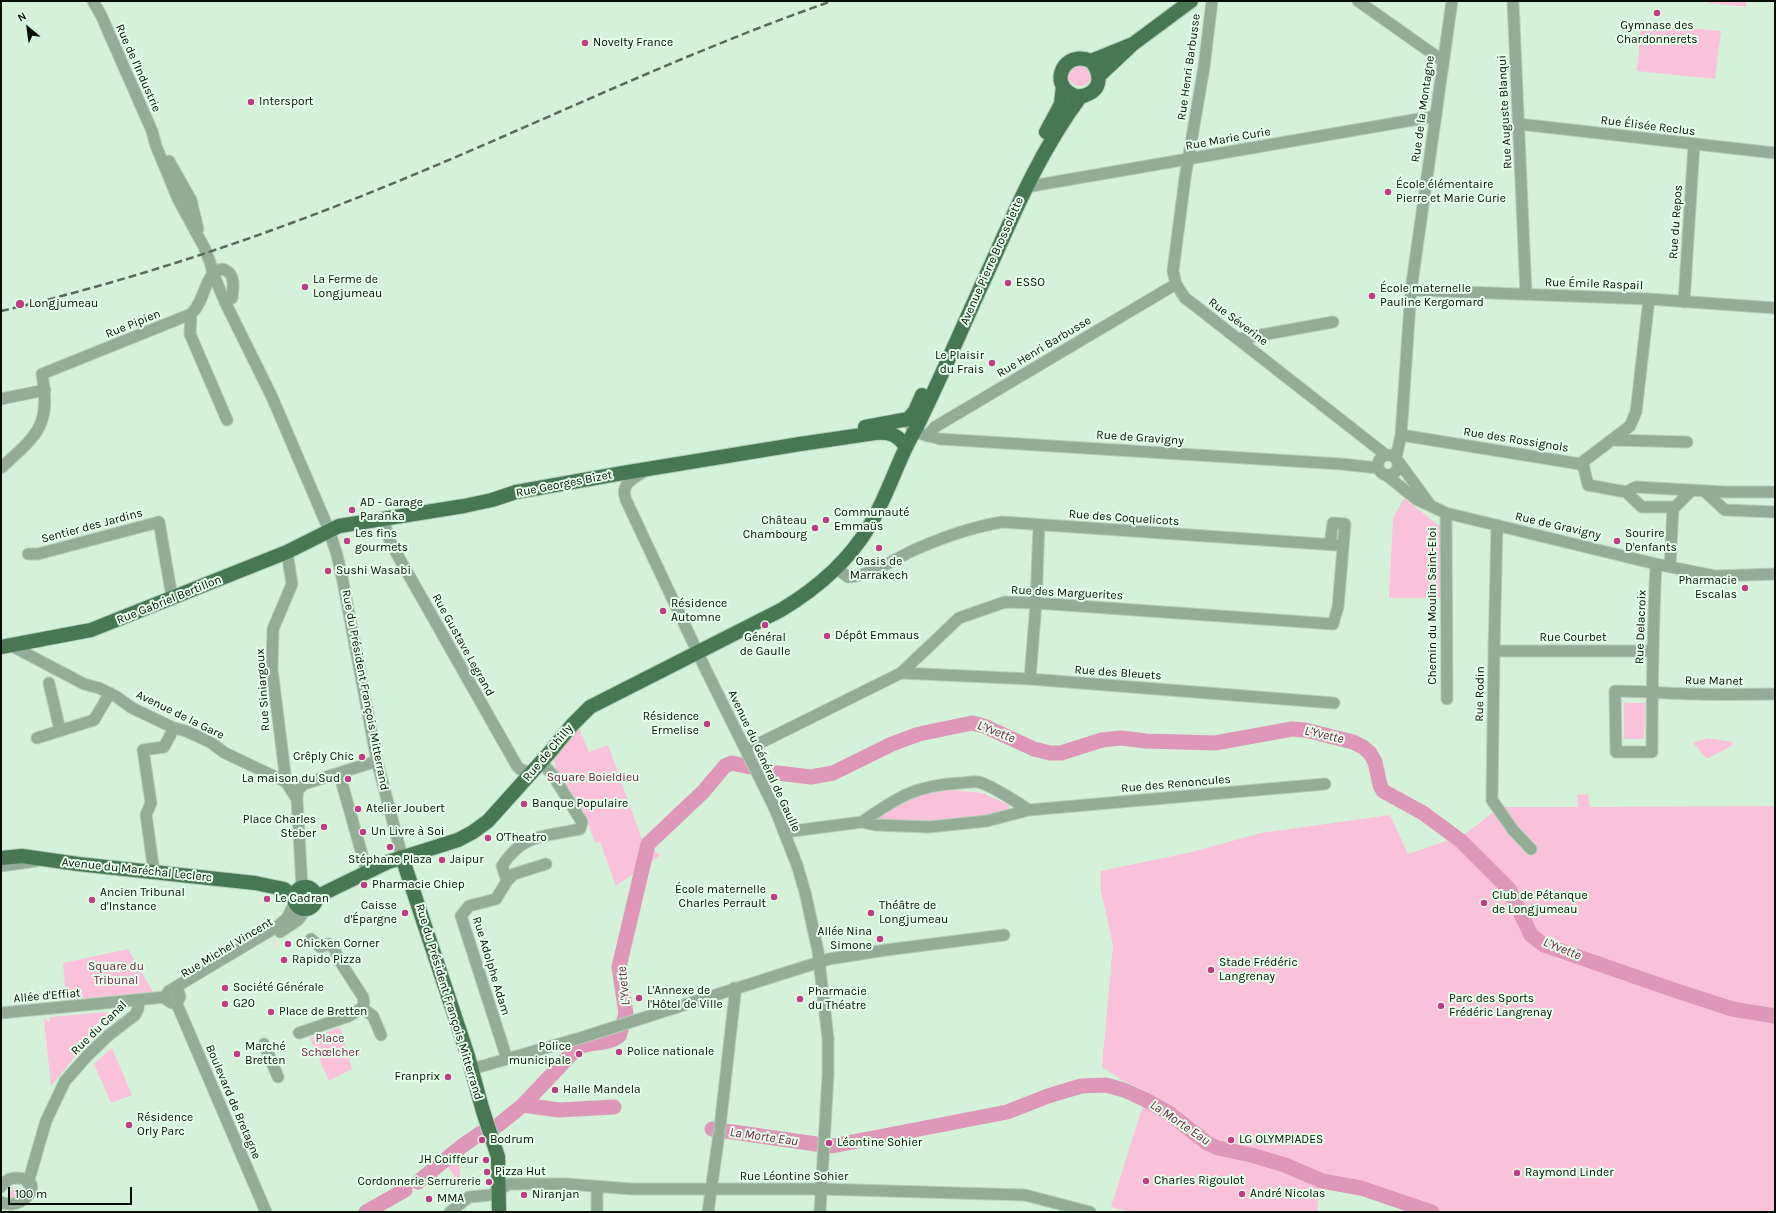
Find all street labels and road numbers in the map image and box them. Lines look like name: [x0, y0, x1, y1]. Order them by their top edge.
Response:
street label: Rue Henri Barbusse: [1174, 13, 1204, 121]
street label: Rue de l'Industrie: [112, 22, 164, 114]
street label: Rue de la Montagne: [1408, 55, 1438, 163]
street label: Rue Auguste Blanqui: [1495, 55, 1515, 169]
street label: Rue Élisée Reclus: [1600, 113, 1696, 139]
street label: Rue Marie Curie: [1184, 124, 1272, 154]
street label: Rue du Repos: [1666, 184, 1686, 260]
street label: Avenue Pierre Brossolette: [957, 195, 1027, 327]
street label: Rue Émile Raspail: [1545, 275, 1643, 293]
street label: Rue Séverine: [1205, 295, 1271, 349]
street label: Rue Pipien: [103, 306, 163, 342]
street label: Rue Henri Barbusse: [994, 313, 1094, 381]
street label: Rue des Rossignols: [1462, 425, 1570, 455]
street label: Rue de Gravigny: [1096, 428, 1184, 448]
street label: Rue Georges Bizet: [515, 468, 613, 500]
street label: Sentier des Jardins: [40, 506, 144, 546]
street label: Rue des Coquelicots: [1068, 507, 1180, 529]
street label: Rue de Gravigny: [1514, 509, 1602, 543]
street label: Chemin du Moulin Saint-Eloi: [1426, 527, 1440, 685]
street label: Rue Gabriel Bertillon: [114, 572, 224, 628]
street label: Rue des Marguerites: [1011, 583, 1123, 603]
street label: Rue du Président François Mitterrand: [338, 588, 392, 792]
street label: Rue Delacroix: [1633, 590, 1649, 664]
street label: Rue Gustave Legrand: [429, 591, 497, 699]
street label: Rue Courbet: [1540, 631, 1606, 645]
street label: Rue Siniargoux: [253, 648, 273, 732]
street label: Rue des Bleuets: [1074, 663, 1162, 683]
street label: Rue Rodin: [1472, 666, 1488, 722]
street label: Rue Manet: [1685, 673, 1743, 689]
street label: Avenue de la Gare: [134, 687, 226, 743]
street label: Avenue du Général de Gaulle: [725, 688, 803, 834]
street label: Rue de Chilly: [520, 721, 576, 785]
street label: Rue des Renoncules: [1121, 772, 1231, 796]
street label: Avenue du Maréchal Leclerc: [61, 855, 213, 885]
street label: Rue du Président François Mitterrand: [412, 902, 486, 1102]
street label: Rue Michel Vincent: [178, 915, 276, 981]
street label: Rue Adolphe Adam: [469, 915, 513, 1017]
street label: Allée d'Effiat: [13, 986, 81, 1006]
street label: Rue du Canal: [68, 998, 130, 1058]
street label: Boulevard de Bretagne: [202, 1043, 264, 1161]
street label: Rue Léontine Sohier: [740, 1170, 848, 1184]

